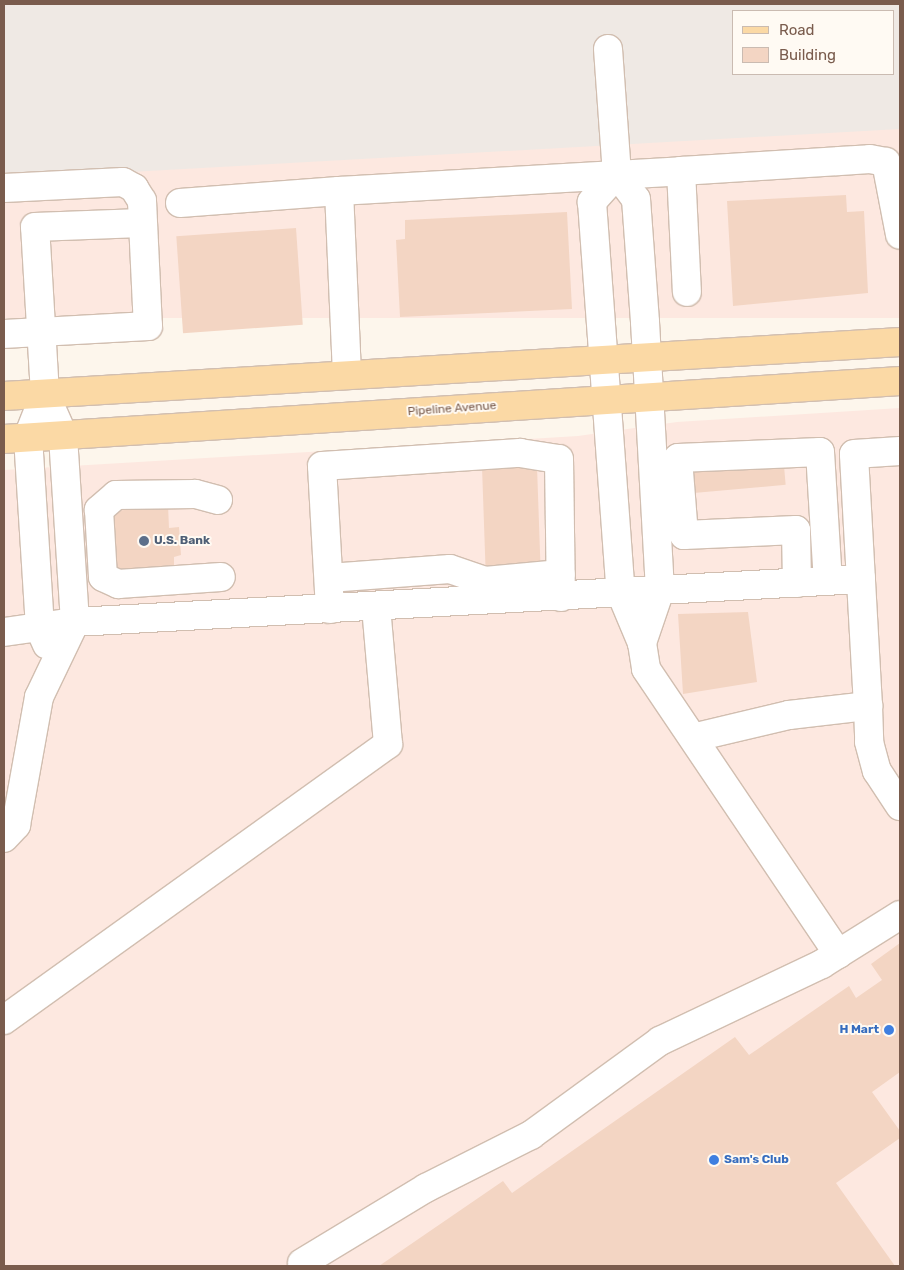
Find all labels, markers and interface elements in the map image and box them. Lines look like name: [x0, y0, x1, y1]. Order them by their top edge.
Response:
legend: [732, 10, 894, 75]
text: Road: [779, 21, 815, 39]
text: Building: [779, 46, 836, 64]
street label: Pipeline Avenue: [407, 399, 497, 419]
place label: U.S. Bank: [154, 534, 210, 548]
marker: U.S. Bank: [138, 535, 150, 547]
place label: H Mart: [839, 1023, 879, 1037]
marker: H Mart: [883, 1024, 895, 1036]
place label: Sam's Club: [724, 1153, 789, 1167]
marker: Sam's Club: [708, 1154, 720, 1166]

